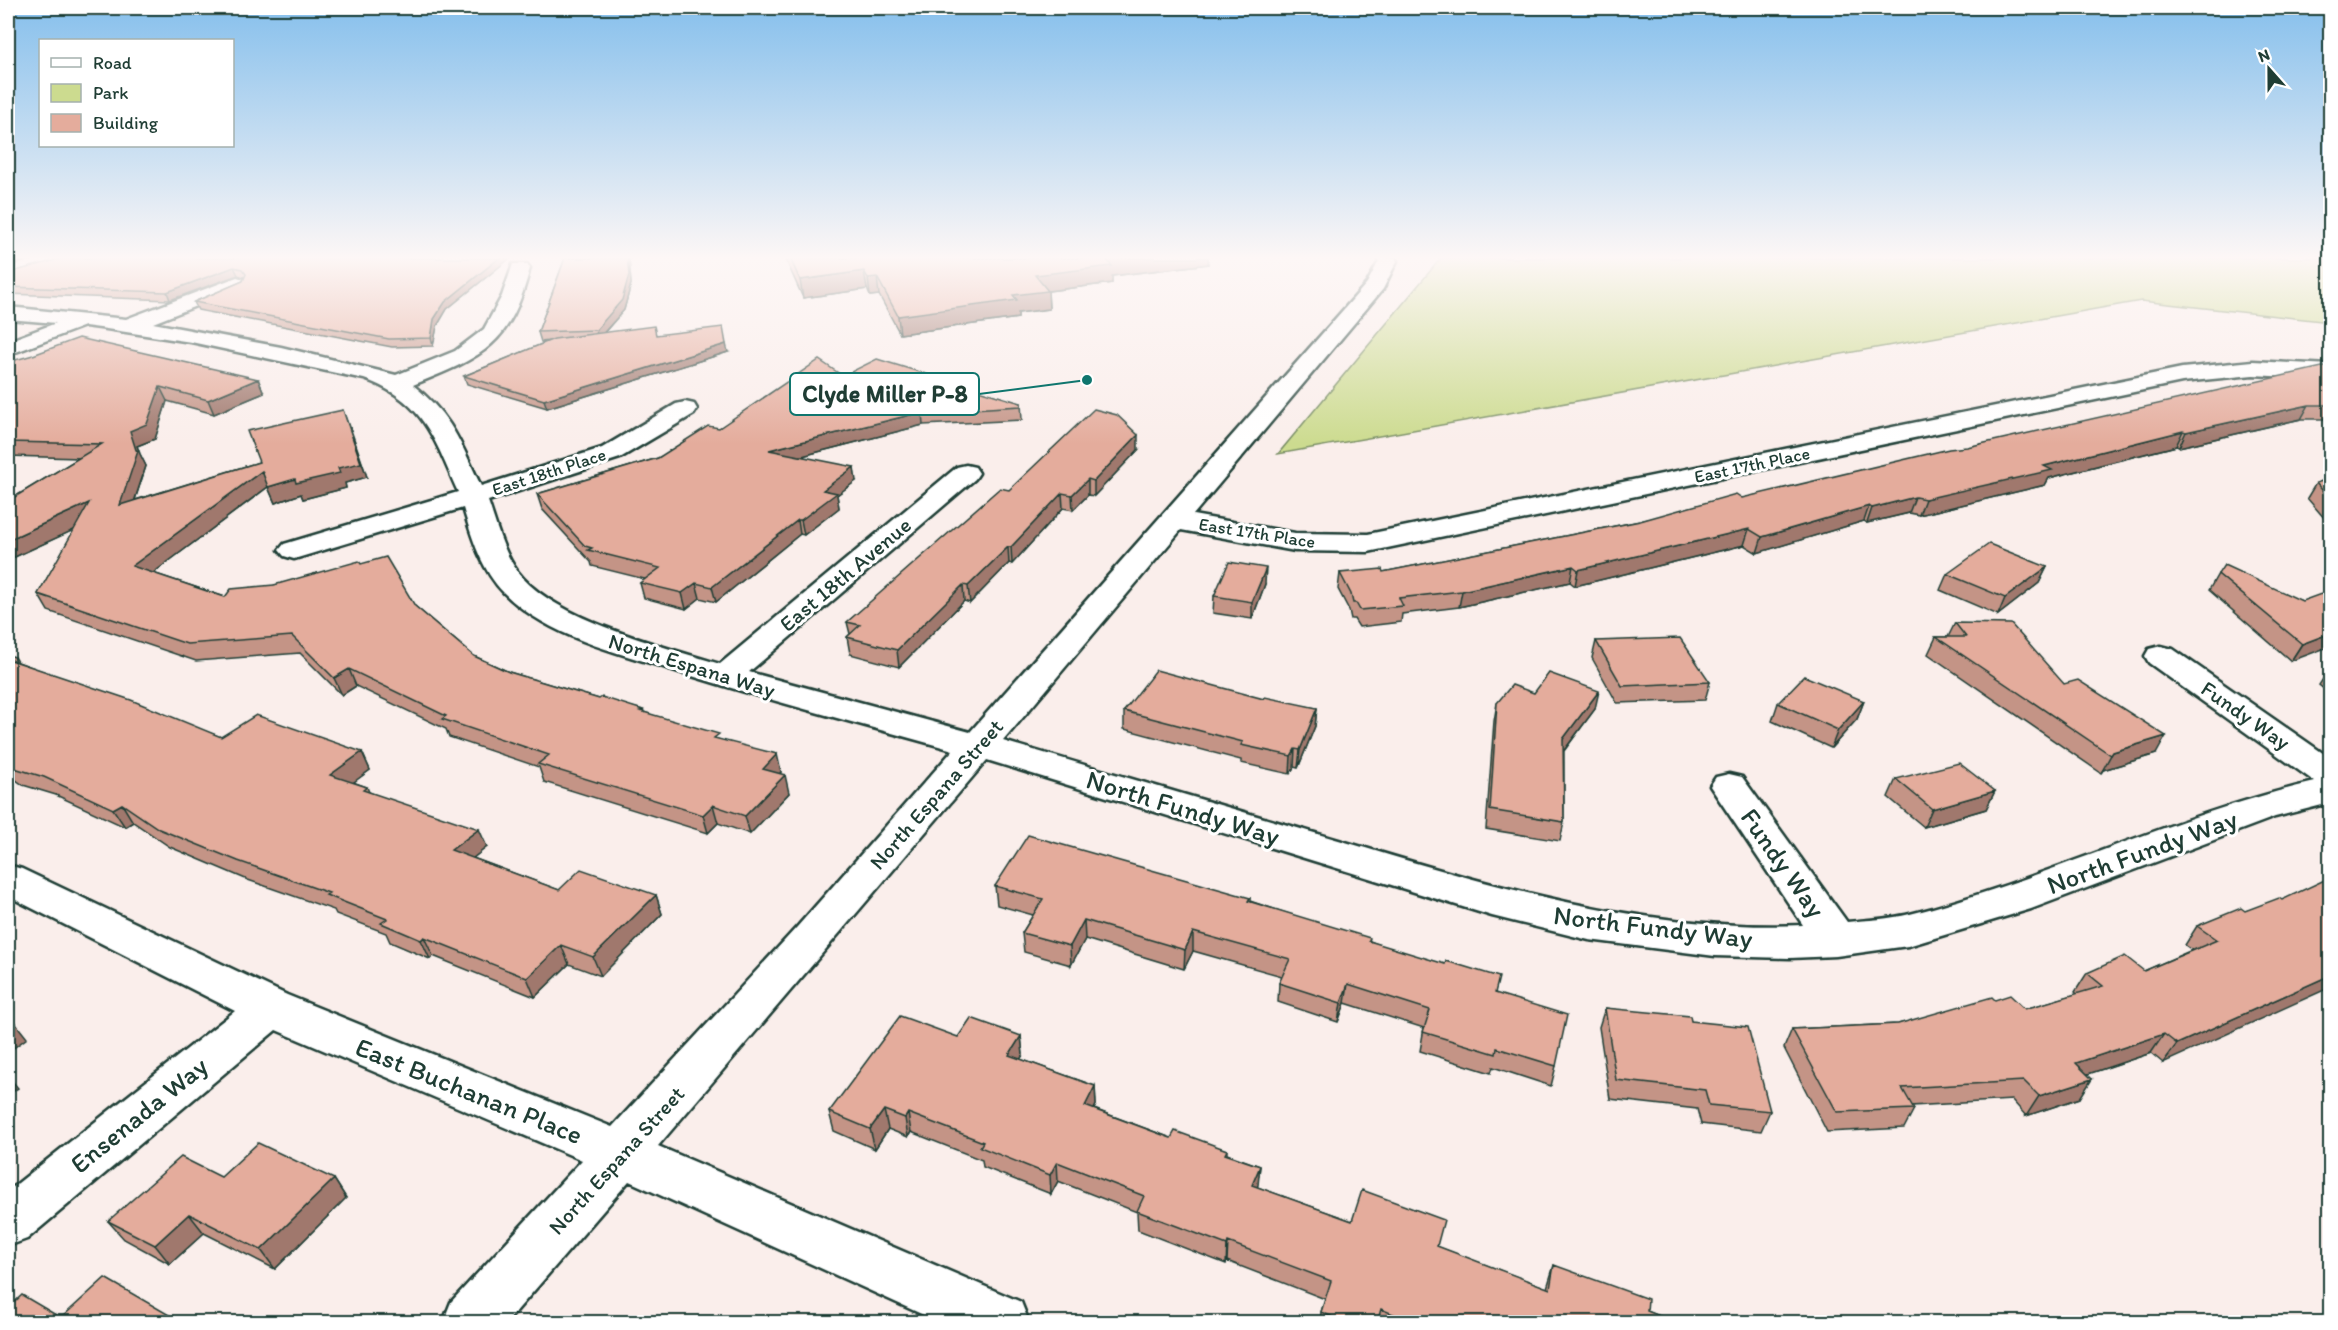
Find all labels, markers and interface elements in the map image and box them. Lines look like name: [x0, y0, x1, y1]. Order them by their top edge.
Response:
legend: [39, 39, 234, 147]
north arrow: [2239, 39, 2299, 99]
text: N: [2255, 45, 2272, 66]
text: Road: [93, 52, 132, 74]
text: Park: [93, 82, 128, 104]
text: Building: [93, 112, 159, 134]
callout: Clyde Miller P-8: [790, 373, 979, 415]
text: Clyde Miller P-8: [802, 379, 968, 409]
street label: East 17th Place: [1692, 442, 1812, 488]
street label: East 18th Place: [489, 443, 609, 501]
street label: East 18th Avenue: [774, 511, 917, 637]
street label: East 17th Place: [1197, 513, 1317, 553]
street label: North Espana Way: [605, 627, 779, 704]
street label: Fundy Way: [2196, 675, 2296, 756]
street label: North Espana Street: [864, 714, 1009, 875]
street label: North Fundy Way: [1083, 762, 1284, 853]
street label: Fundy Way: [1734, 802, 1833, 924]
street label: North Fundy Way: [2042, 802, 2242, 901]
street label: North Fundy Way: [1552, 898, 1755, 955]
street label: East Buchanan Place: [351, 1030, 588, 1151]
street label: Ensenada Way: [63, 1049, 214, 1180]
street label: North Espana Street: [543, 1081, 690, 1240]

